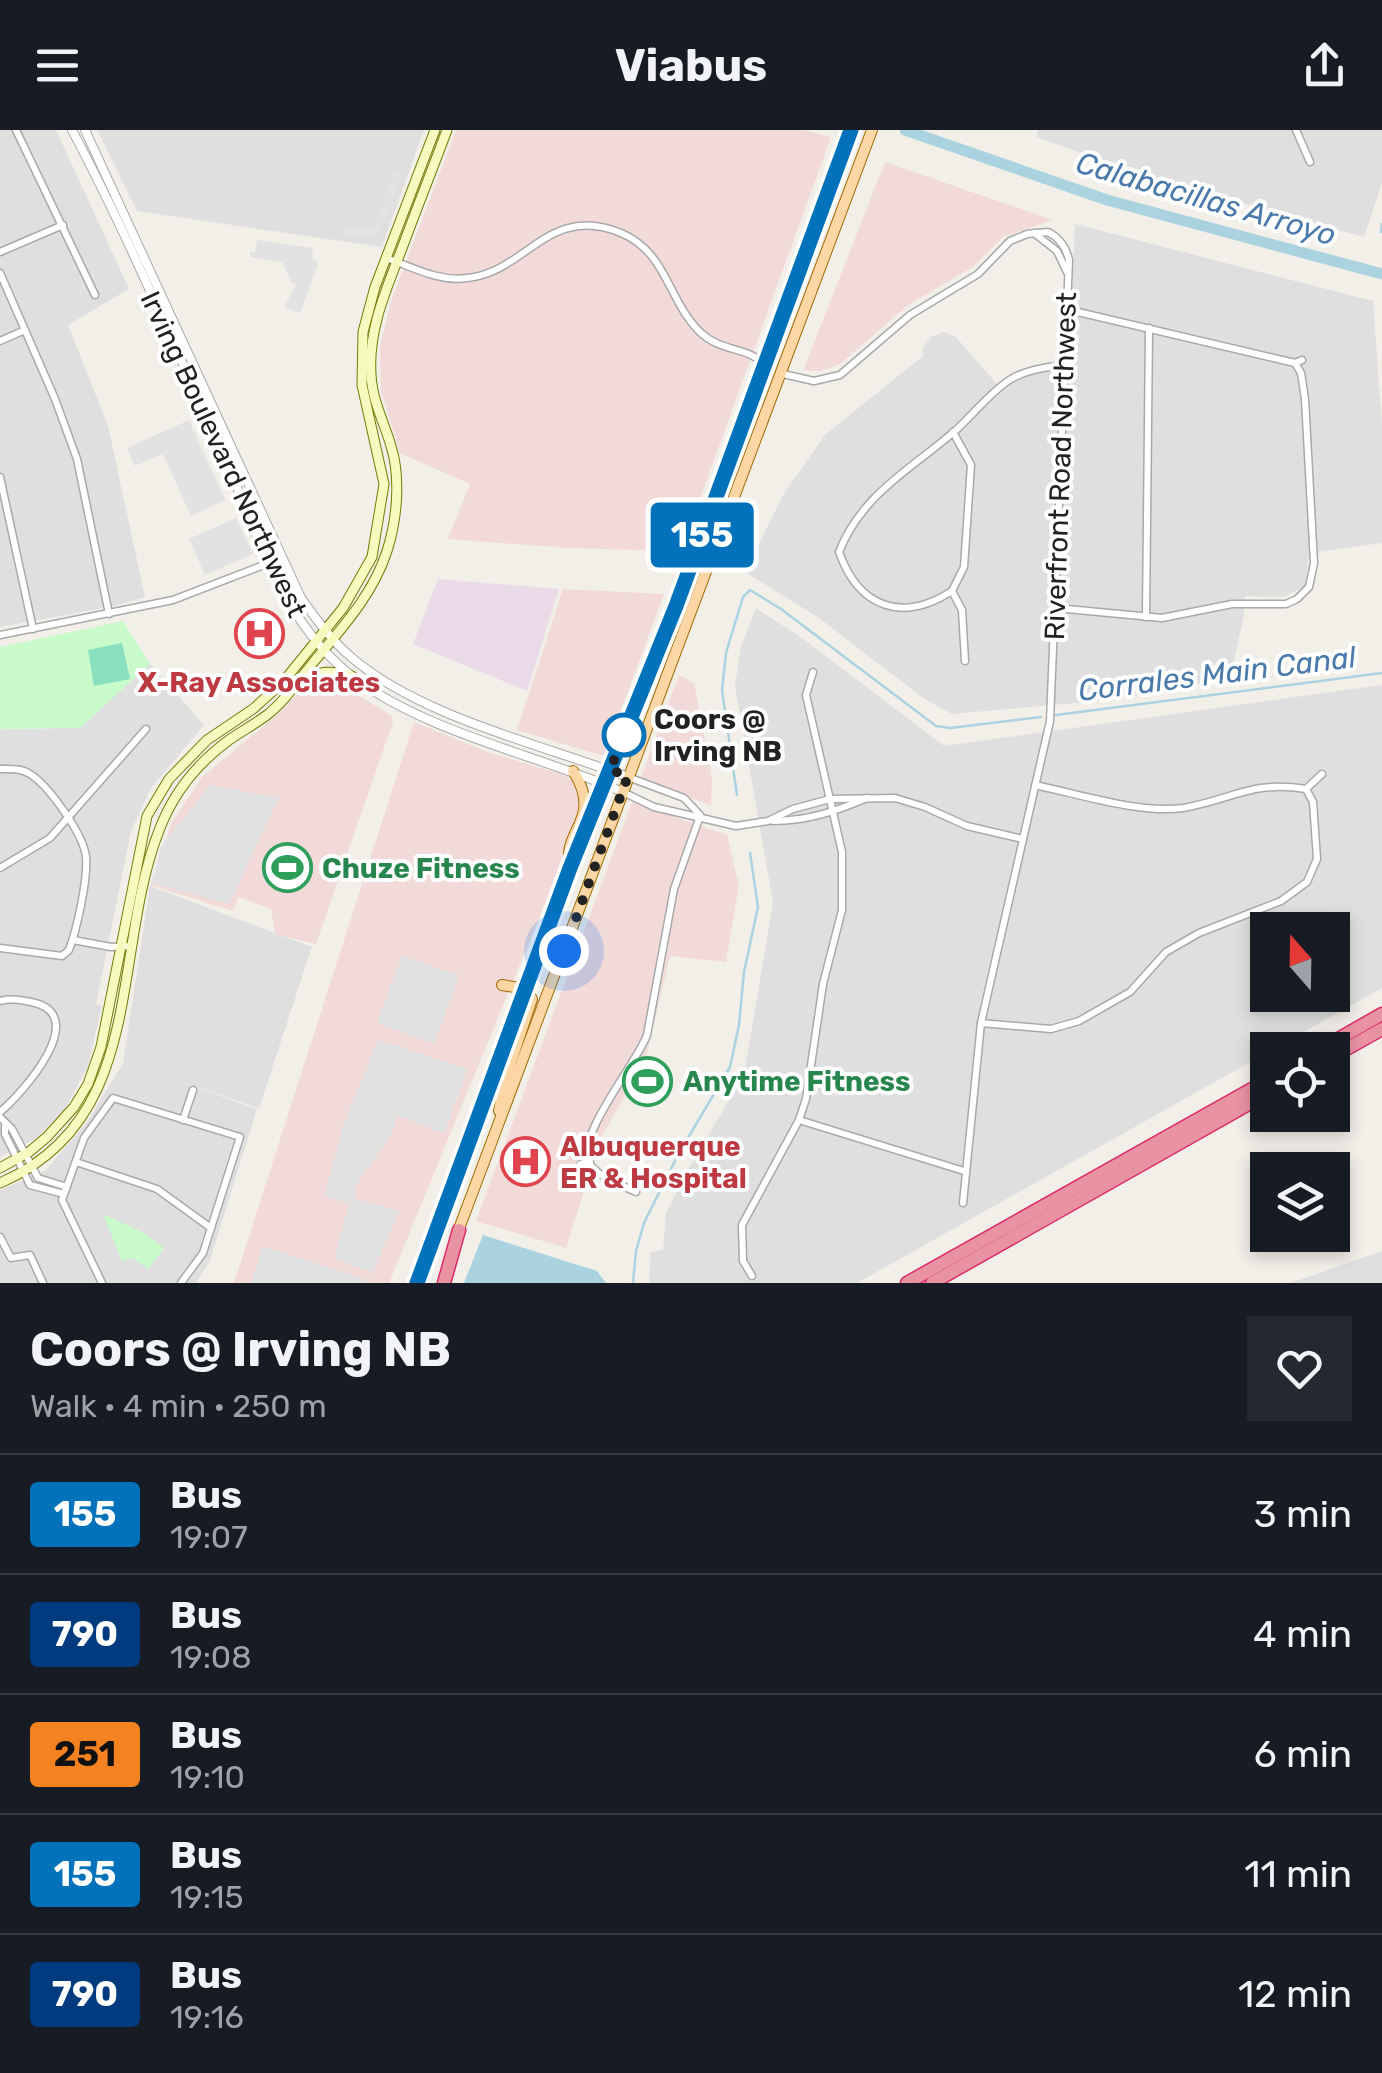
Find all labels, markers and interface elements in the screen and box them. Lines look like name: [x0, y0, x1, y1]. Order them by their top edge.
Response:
icon: menu: [30, 38, 85, 93]
icon: share: [1297, 38, 1352, 93]
text: Viabus: [615, 39, 767, 92]
water label: Calabacillas Arroyo: [1072, 145, 1340, 253]
street label: Irving Boulevard Northwest: [133, 286, 314, 623]
street label: Riverfront Road Northwest: [1038, 291, 1083, 641]
line badge: 155: [644, 502, 760, 568]
text: 155: [671, 514, 733, 556]
hospital icon: X-Ray Associates: [233, 608, 285, 660]
water label: Corrales Main Canal: [1076, 639, 1359, 709]
place label: X-Ray Associates: [138, 666, 380, 699]
place label: Coors @ Irving NB: [654, 703, 782, 768]
marker: Coors @ Irving NB: [603, 714, 645, 756]
sports icon: Chuze Fitness: [261, 842, 313, 894]
place label: Chuze Fitness: [322, 852, 520, 885]
north arrow: [1250, 912, 1350, 1012]
map controls: [1250, 912, 1350, 1252]
your location: [539, 926, 589, 976]
button: locate: [1250, 1032, 1350, 1132]
sports icon: Anytime Fitness: [622, 1055, 674, 1107]
place label: Anytime Fitness: [683, 1065, 911, 1098]
place label: Albuquerque ER & Hospital: [560, 1130, 747, 1195]
hospital icon: Albuquerque ER & Hospital: [499, 1136, 551, 1188]
button: layers: [1250, 1152, 1350, 1252]
button: heart: [1247, 1316, 1352, 1421]
text: Coors @ Irving NB: [30, 1321, 451, 1378]
text: Walk · 4 min · 250 m: [30, 1387, 327, 1425]
text: Bus: [170, 1472, 242, 1518]
text: 3 min: [1254, 1491, 1352, 1537]
text: 155: [54, 1493, 116, 1535]
text: 19:07: [170, 1518, 248, 1556]
text: Bus: [170, 1592, 242, 1638]
text: 4 min: [1253, 1611, 1352, 1657]
text: 790: [52, 1613, 118, 1655]
text: 19:08: [170, 1638, 252, 1676]
text: Bus: [170, 1712, 242, 1758]
text: 6 min: [1254, 1731, 1352, 1777]
text: 251: [54, 1733, 116, 1775]
text: 19:10: [170, 1758, 245, 1796]
text: Bus: [170, 1832, 242, 1878]
text: 11 min: [1244, 1851, 1352, 1897]
text: 155: [54, 1853, 116, 1895]
text: 19:15: [170, 1878, 244, 1916]
text: Bus: [170, 1952, 242, 1998]
text: 12 min: [1238, 1971, 1352, 2017]
text: 790: [52, 1973, 118, 2015]
text: 19:16: [170, 1998, 244, 2036]

